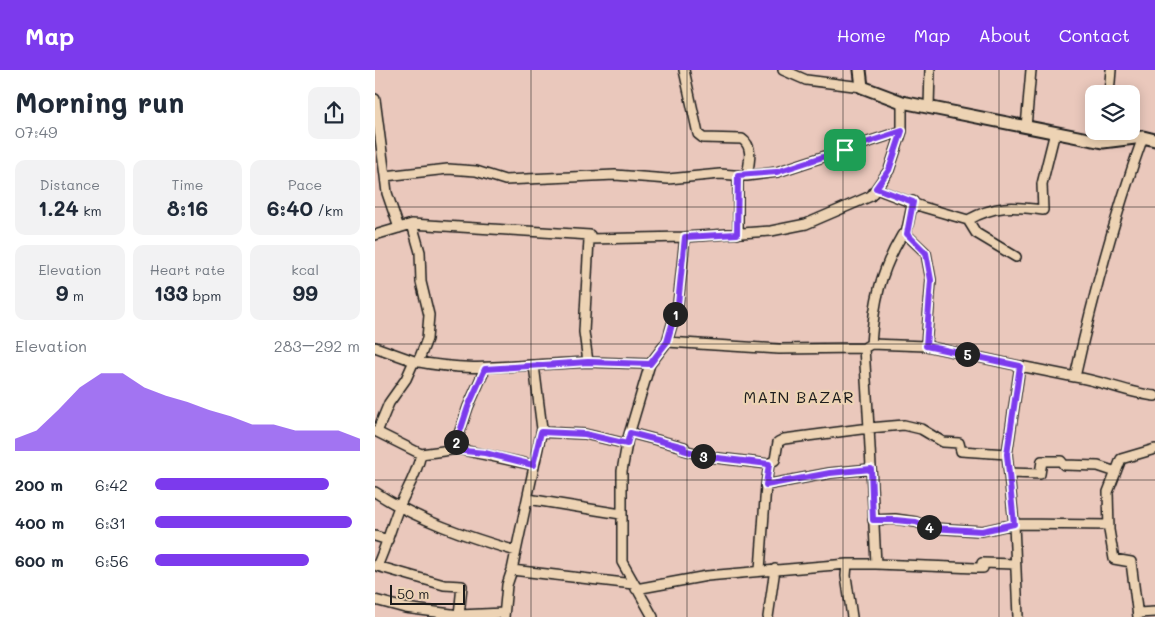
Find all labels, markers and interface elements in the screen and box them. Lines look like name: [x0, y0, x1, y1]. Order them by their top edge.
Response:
text: Map: [25, 20, 74, 51]
text: Home: [837, 23, 886, 47]
text: Map: [914, 23, 950, 47]
text: About: [978, 23, 1031, 47]
text: Contact: [1059, 23, 1130, 47]
text: Morning run: [15, 84, 184, 120]
map controls: [1085, 85, 1140, 140]
button: layers: [1085, 85, 1140, 140]
button: share: [308, 87, 360, 139]
text: 07:49: [15, 121, 58, 142]
pin: [824, 129, 866, 171]
icon: arrive: [831, 136, 859, 164]
text: Distance: [40, 175, 100, 194]
text: Time: [172, 175, 203, 194]
text: Pace: [288, 175, 322, 194]
text: 1.24: [38, 194, 79, 221]
text: 8:16: [167, 194, 208, 221]
text: 6:40: [267, 194, 313, 221]
text: km: [79, 201, 102, 220]
text: /km: [313, 201, 343, 220]
text: Elevation: [38, 260, 101, 279]
text: Heart rate: [150, 260, 225, 279]
text: kcal: [291, 260, 319, 279]
text: 9: [56, 279, 68, 306]
text: 133: [154, 279, 188, 306]
text: 99: [293, 279, 318, 306]
text: m: [68, 286, 84, 305]
text: bpm: [188, 286, 221, 305]
pin: 1: [663, 302, 687, 326]
text: 1: [672, 305, 679, 324]
text: Elevation: [15, 335, 87, 356]
text: 283–292 m: [274, 335, 360, 356]
pin: 5: [955, 342, 979, 366]
text: 5: [963, 345, 972, 364]
district label: MAIN BAZAR: [744, 386, 854, 407]
pin: 2: [443, 430, 469, 454]
text: 2: [453, 433, 460, 452]
pin: 3: [691, 444, 715, 468]
text: 3: [699, 447, 708, 466]
text: 200 m: [15, 474, 63, 495]
text: 6:42: [95, 474, 128, 495]
text: 400 m: [15, 512, 64, 533]
text: 6:31: [95, 512, 126, 533]
pin: 4: [917, 514, 941, 540]
text: 4: [925, 518, 934, 537]
text: 600 m: [15, 550, 64, 571]
text: 6:56: [95, 550, 129, 571]
scale bar: [390, 582, 465, 605]
text: 50 m: [397, 584, 429, 603]

